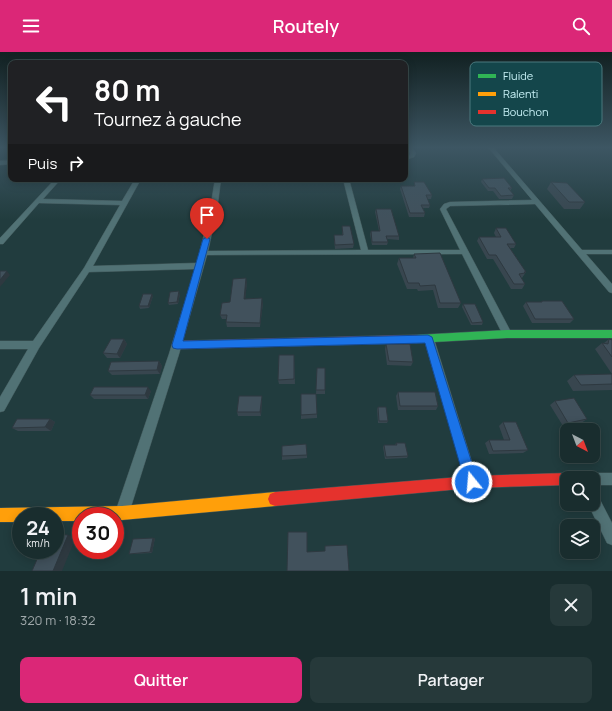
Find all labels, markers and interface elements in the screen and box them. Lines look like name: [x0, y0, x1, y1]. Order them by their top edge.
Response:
text: Routely: [273, 14, 339, 38]
icon: menu: [20, 15, 42, 37]
icon: search: [570, 15, 592, 37]
legend: [470, 62, 602, 126]
text: Fluide: [503, 68, 534, 83]
text: 80 m: [94, 71, 160, 109]
icon: left: [28, 76, 80, 128]
text: Ralenti: [503, 86, 538, 101]
text: Bouchon: [503, 104, 548, 119]
text: Tournez à gauche: [94, 107, 242, 131]
icon: right: [65, 152, 87, 174]
text: Puis: [28, 153, 57, 174]
pin: [190, 198, 224, 239]
icon: arrive: [196, 204, 218, 226]
north arrow: [560, 423, 600, 463]
map controls: [560, 423, 600, 559]
position arrow: [451, 461, 493, 503]
button: search: [560, 471, 600, 511]
speed limit sign: 30: [72, 507, 124, 559]
text: 24: [26, 514, 50, 541]
button: layers: [560, 519, 600, 559]
text: km/h: [26, 536, 50, 550]
text: 1 min: [20, 579, 77, 612]
button: close: [550, 584, 592, 626]
text: 320 m · 18:32: [20, 611, 95, 629]
button: Quitter: [20, 657, 302, 703]
button: Partager: [310, 657, 592, 703]

